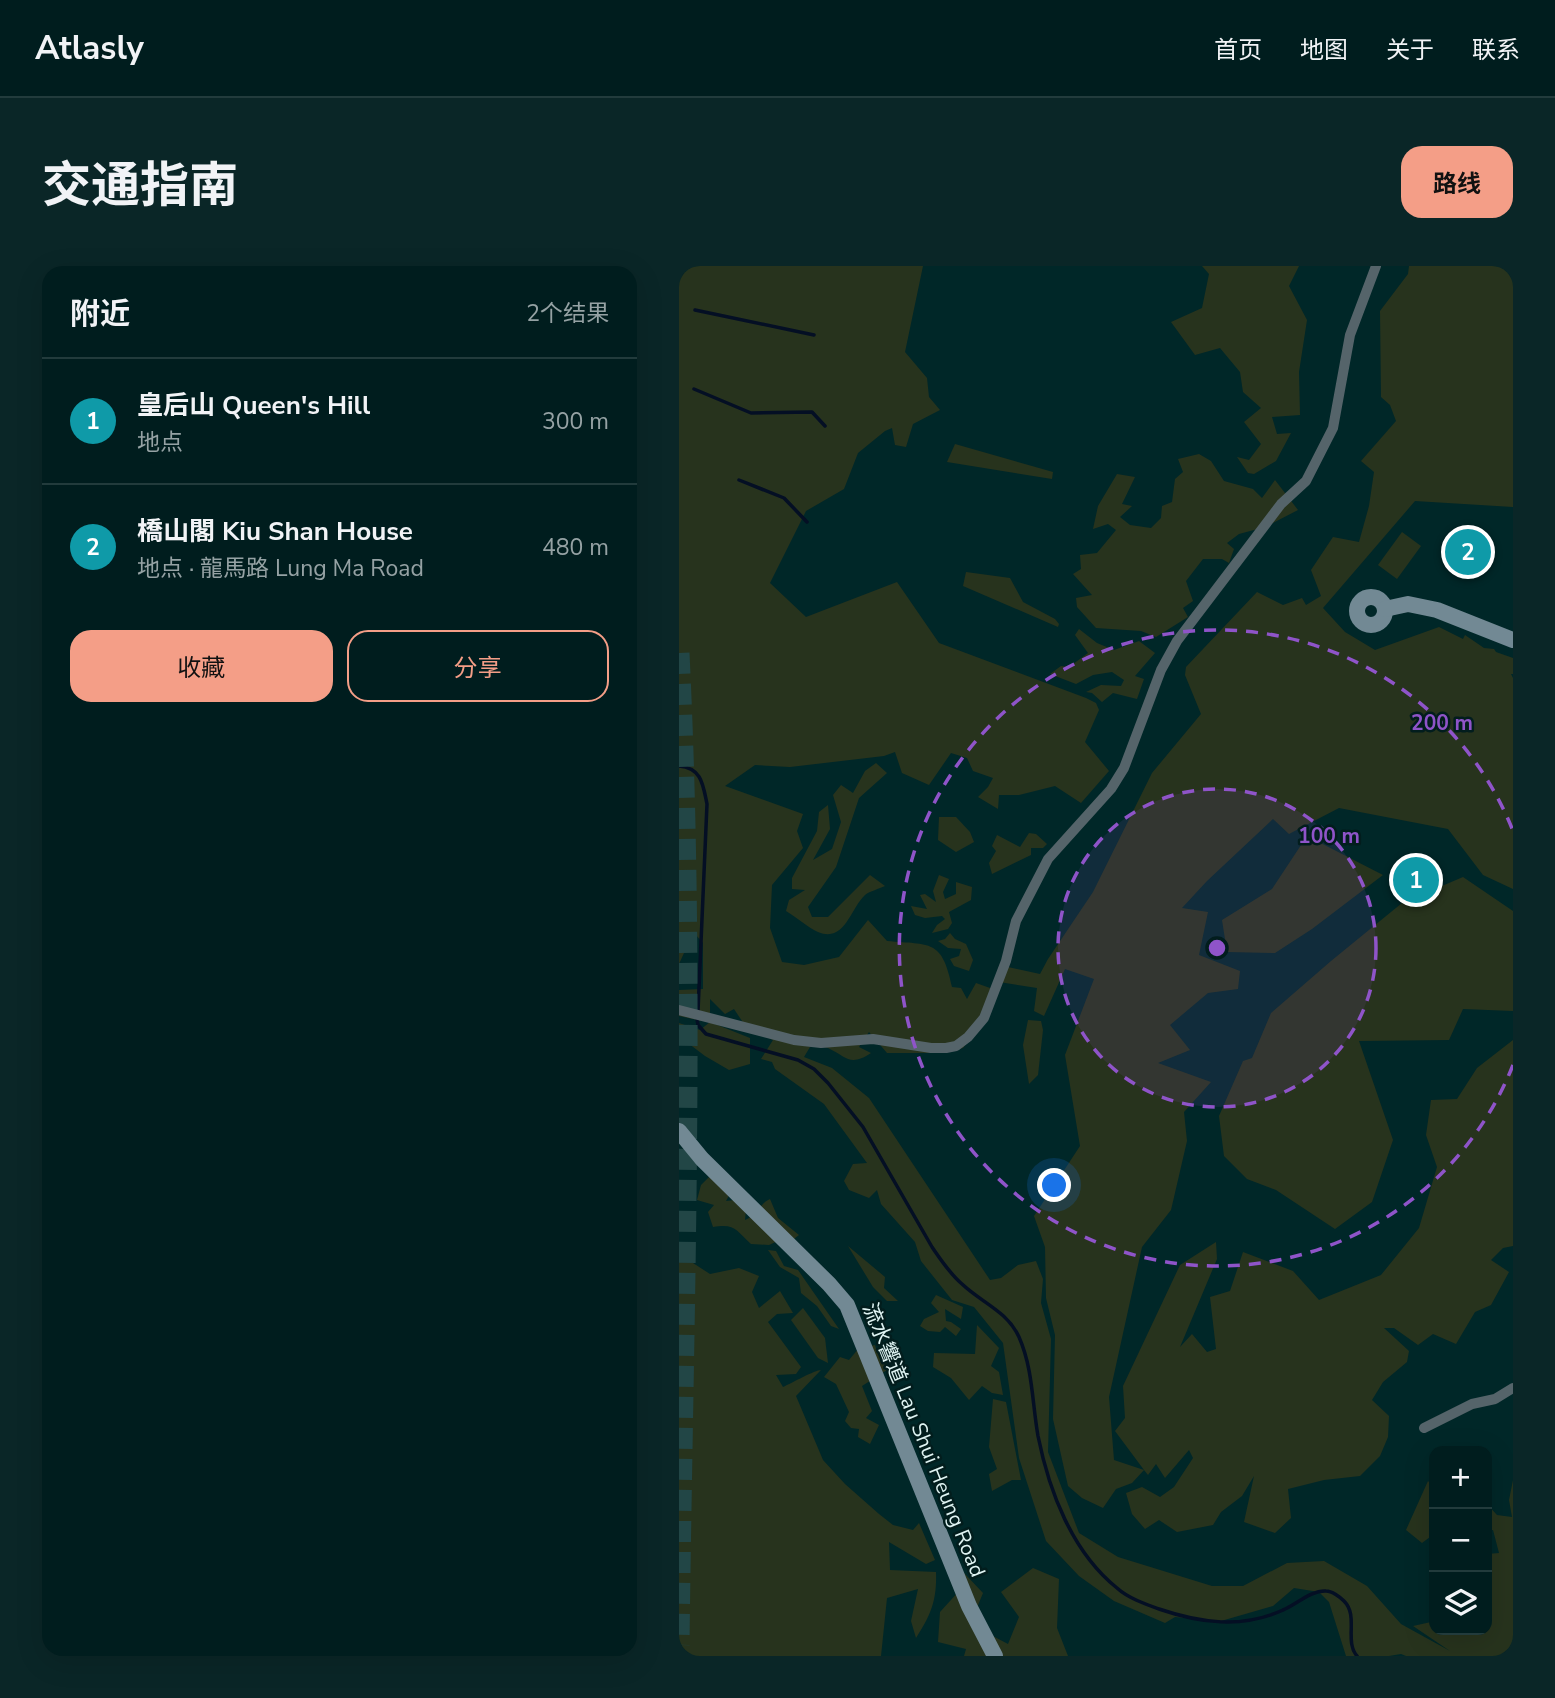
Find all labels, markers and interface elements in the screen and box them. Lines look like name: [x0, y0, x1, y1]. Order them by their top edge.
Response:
text: Atlasly: [35, 26, 144, 71]
text: 首页: [1214, 34, 1262, 66]
text: 地图: [1300, 34, 1348, 66]
text: 关于: [1386, 34, 1434, 66]
text: 联系: [1472, 34, 1520, 66]
button: 路线: [1401, 146, 1513, 218]
text: 交通指南: [42, 152, 238, 219]
text: 附近: [70, 294, 130, 335]
text: 2个结果: [526, 298, 609, 329]
text: 皇后山 Queen's Hill: [137, 388, 370, 423]
text: 1: [86, 406, 100, 437]
text: 300 m: [542, 406, 609, 437]
text: 地点: [137, 427, 183, 458]
text: 橋山閣 Kiu Shan House: [137, 514, 413, 549]
pin: 2: [1445, 526, 1491, 578]
text: 2: [86, 532, 100, 563]
text: 480 m: [542, 532, 609, 563]
text: 地点 · 龍馬路 Lung Ma Road: [137, 553, 424, 584]
button: 收藏: [70, 630, 333, 702]
button: 分享: [347, 630, 609, 702]
text: 200 m: [1411, 709, 1473, 737]
text: 100 m: [1298, 822, 1360, 850]
pin: 1: [1393, 854, 1439, 906]
centre of rings: [1205, 936, 1229, 960]
your location: [1037, 1168, 1071, 1202]
street label: 流水響道 Lau Shui Heung Road: [856, 1299, 992, 1581]
map controls: [1429, 1446, 1492, 1635]
button: +: [1429, 1446, 1492, 1509]
button: −: [1429, 1509, 1492, 1572]
button: layers: [1429, 1572, 1492, 1635]

